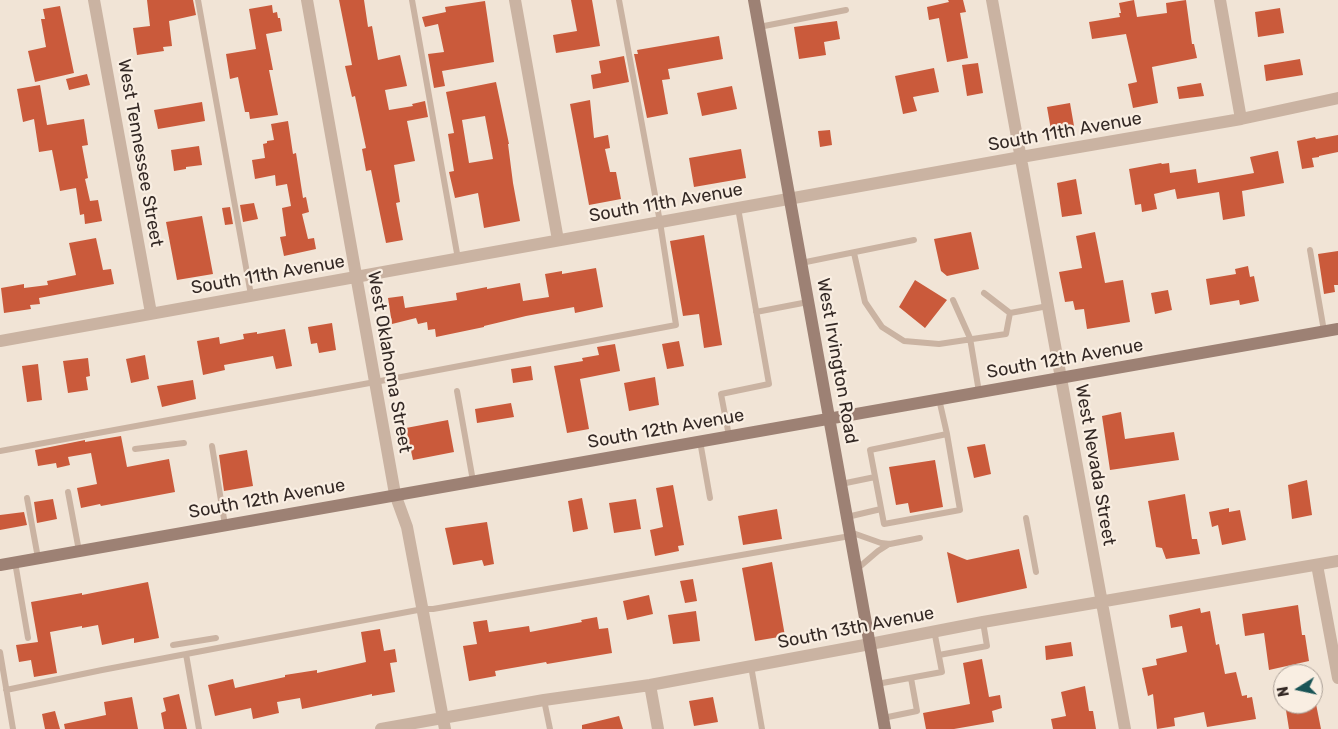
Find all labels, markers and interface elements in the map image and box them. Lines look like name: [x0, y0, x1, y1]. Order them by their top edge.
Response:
street label: West Tennessee Street: [113, 57, 167, 249]
street label: South 11th Avenue: [986, 108, 1144, 156]
street label: South 11th Avenue: [587, 179, 745, 227]
street label: South 11th Avenue: [189, 251, 347, 299]
street label: West Oklahoma Street: [362, 269, 416, 455]
street label: West Irvington Road: [812, 276, 862, 446]
street label: South 12th Avenue: [985, 335, 1145, 383]
street label: West Nevada Street: [1070, 383, 1120, 547]
street label: South 12th Avenue: [586, 405, 746, 453]
street label: South 12th Avenue: [187, 475, 347, 523]
street label: South 13th Avenue: [776, 602, 936, 654]
north arrow: [1273, 664, 1323, 714]
text: N: [1274, 685, 1293, 698]

